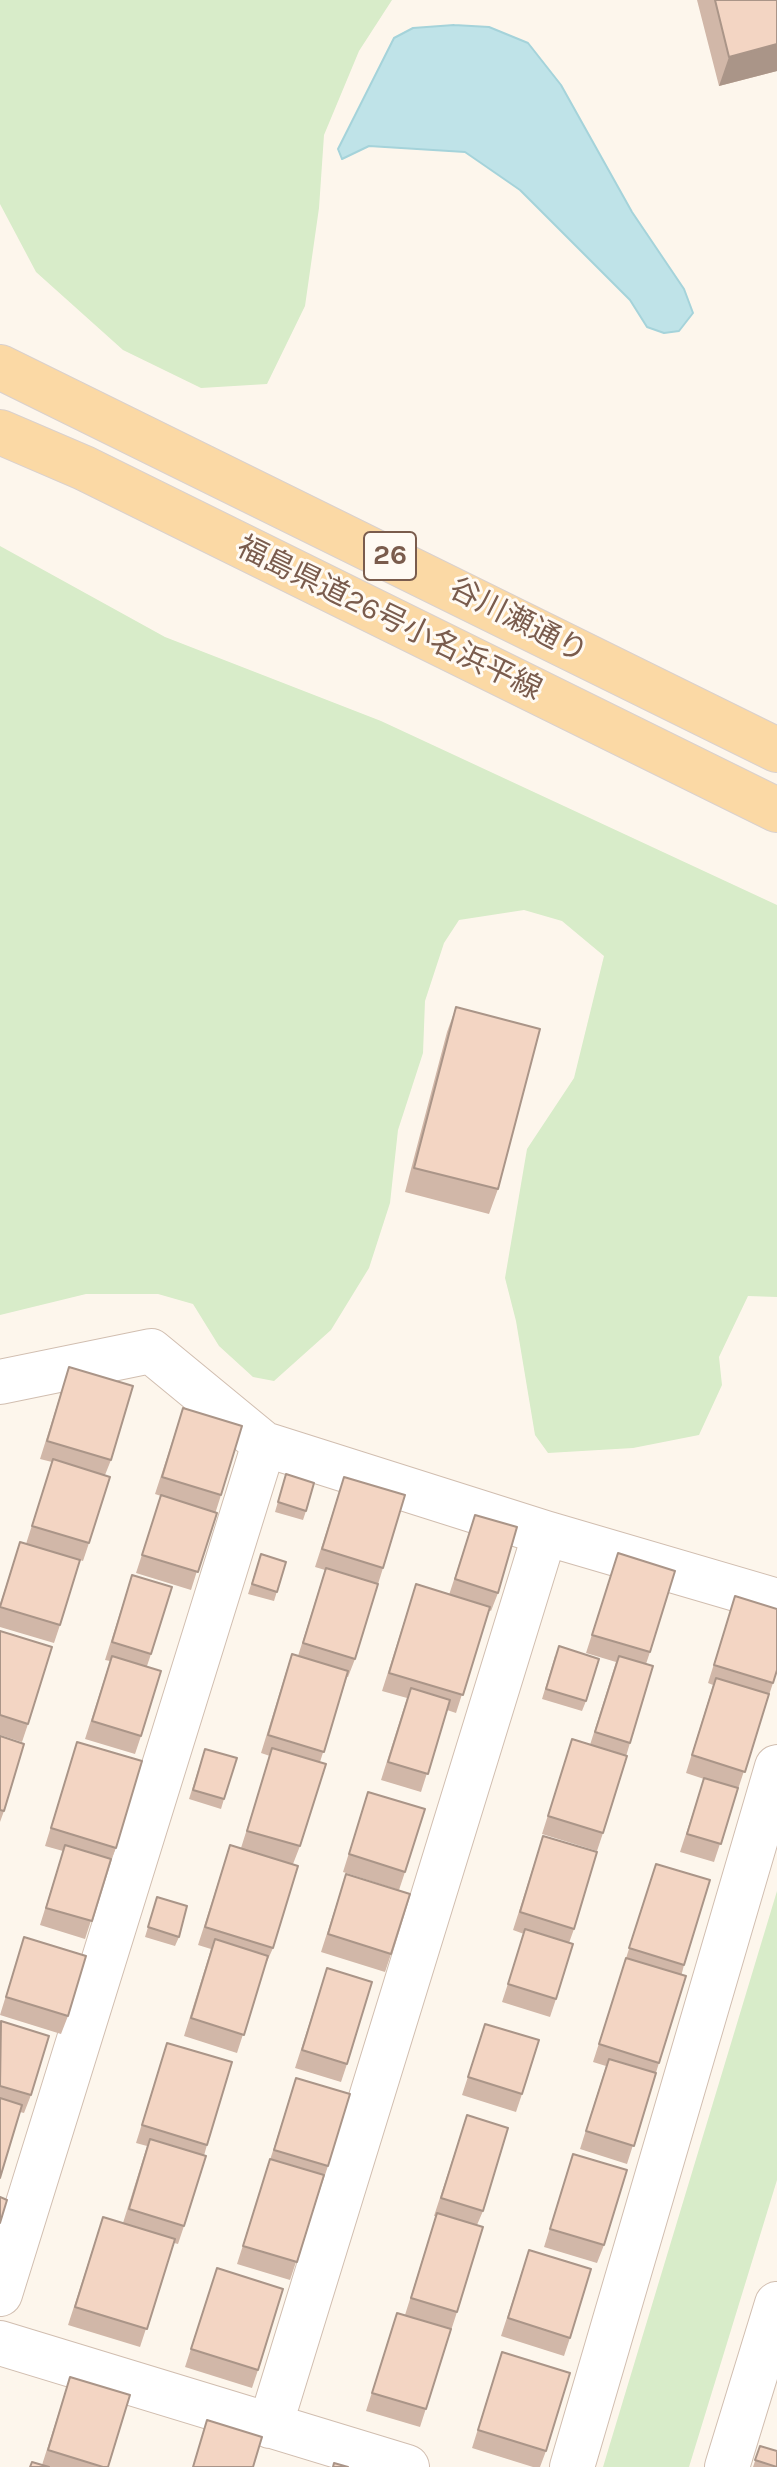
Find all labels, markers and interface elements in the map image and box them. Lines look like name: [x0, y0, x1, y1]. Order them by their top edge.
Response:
street label: 福島県道26号小名浜平線: [231, 529, 547, 709]
road number: 26: [364, 532, 416, 580]
street label: 谷川瀬通り: [443, 571, 593, 671]

